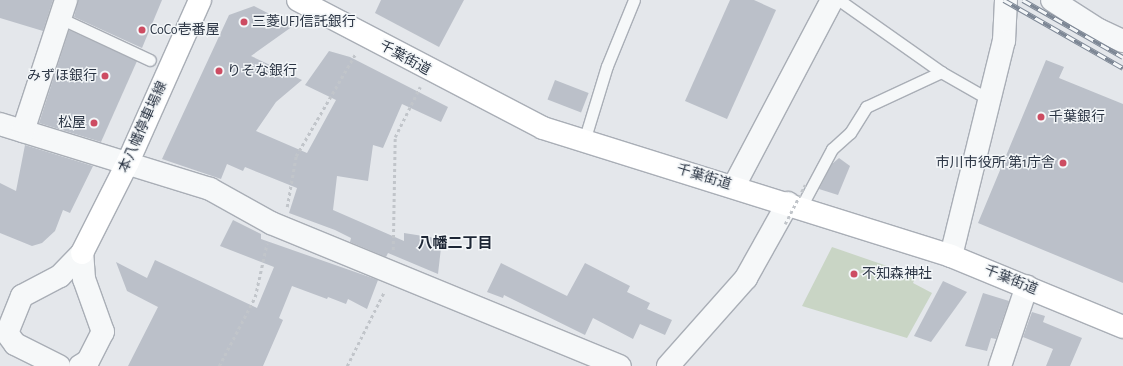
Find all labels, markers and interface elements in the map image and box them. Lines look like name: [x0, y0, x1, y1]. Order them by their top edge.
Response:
place label: 三菱UFJ信託銀行: [252, 14, 356, 30]
marker: 三菱UFJ信託銀行: [239, 17, 249, 27]
place label: CoCo壱番屋: [150, 22, 220, 38]
marker: CoCo壱番屋: [137, 25, 147, 35]
street label: 千葉街道: [376, 37, 434, 79]
place label: りそな銀行: [227, 63, 297, 79]
marker: りそな銀行: [214, 66, 224, 76]
place label: みずほ銀行: [27, 68, 97, 84]
marker: みずほ銀行: [100, 71, 110, 81]
street label: 本八幡停車場線: [115, 79, 171, 175]
place label: 千葉銀行: [1049, 109, 1105, 125]
marker: 千葉銀行: [1036, 112, 1046, 122]
place label: 松屋: [58, 115, 86, 131]
marker: 松屋: [89, 118, 99, 128]
place label: 市川市役所 第1庁舎: [936, 155, 1055, 171]
marker: 市川市役所 第1庁舎: [1058, 158, 1068, 168]
street label: 千葉街道: [675, 161, 733, 193]
district label: 八幡二丁目: [418, 235, 492, 253]
street label: 千葉街道: [982, 262, 1040, 298]
place label: 不知森神社: [862, 266, 932, 282]
marker: 不知森神社: [849, 269, 859, 279]

